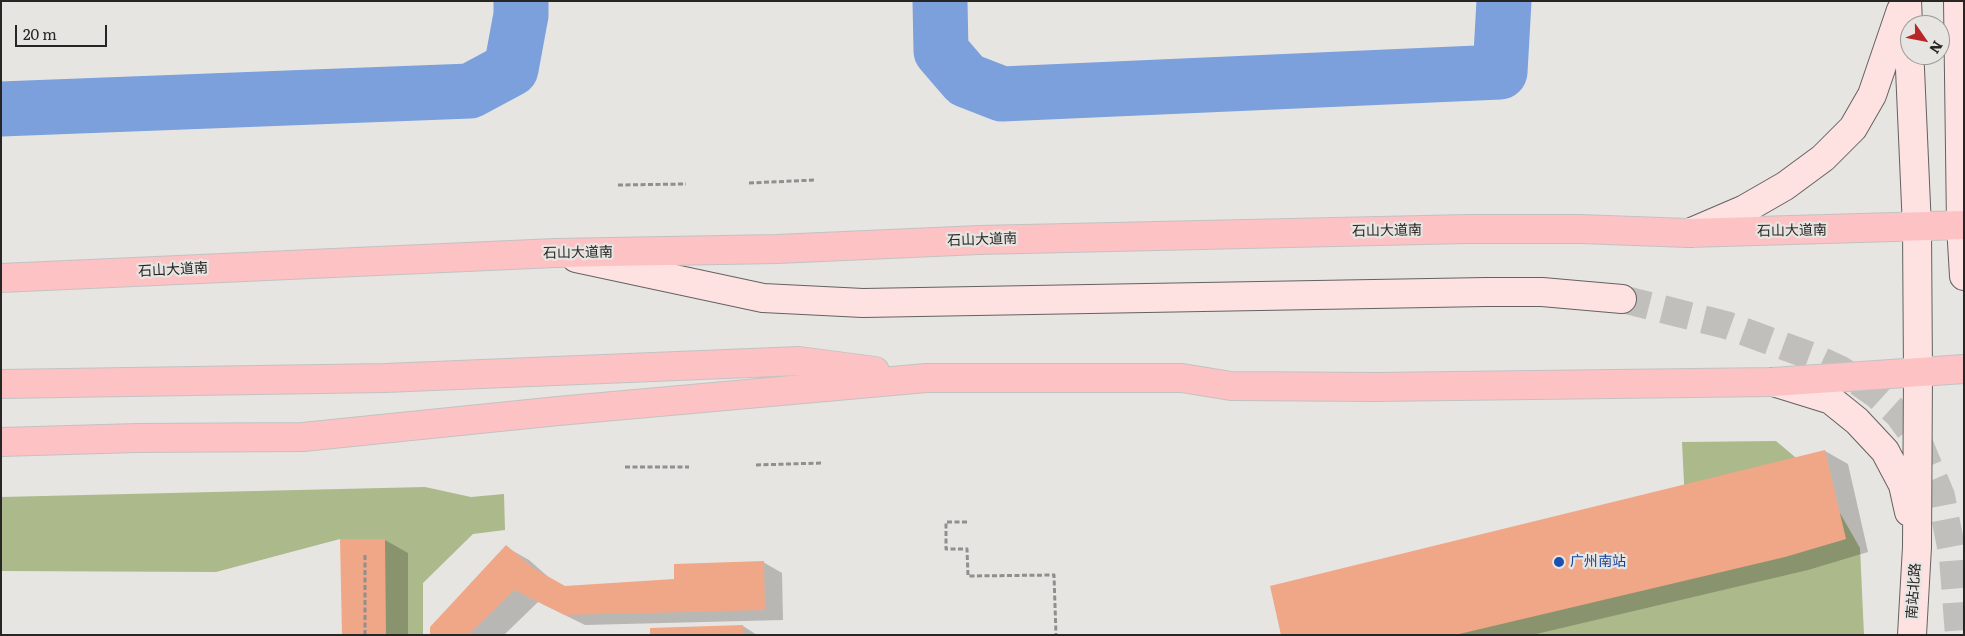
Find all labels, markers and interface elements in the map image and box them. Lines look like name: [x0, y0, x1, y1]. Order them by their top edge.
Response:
scale bar: [18, 15, 110, 47]
north arrow: [1900, 15, 1950, 65]
text: 20 m: [23, 22, 57, 45]
text: N: [1925, 37, 1948, 58]
street label: 石山大道南: [1352, 222, 1422, 240]
street label: 石山大道南: [1757, 222, 1827, 240]
street label: 石山大道南: [947, 230, 1017, 250]
street label: 石山大道南: [543, 244, 613, 262]
street label: 石山大道南: [138, 260, 208, 280]
place label: 广州南站: [1570, 554, 1626, 570]
marker: 广州南站: [1552, 555, 1566, 569]
street label: 南站北路: [1904, 562, 1924, 620]

